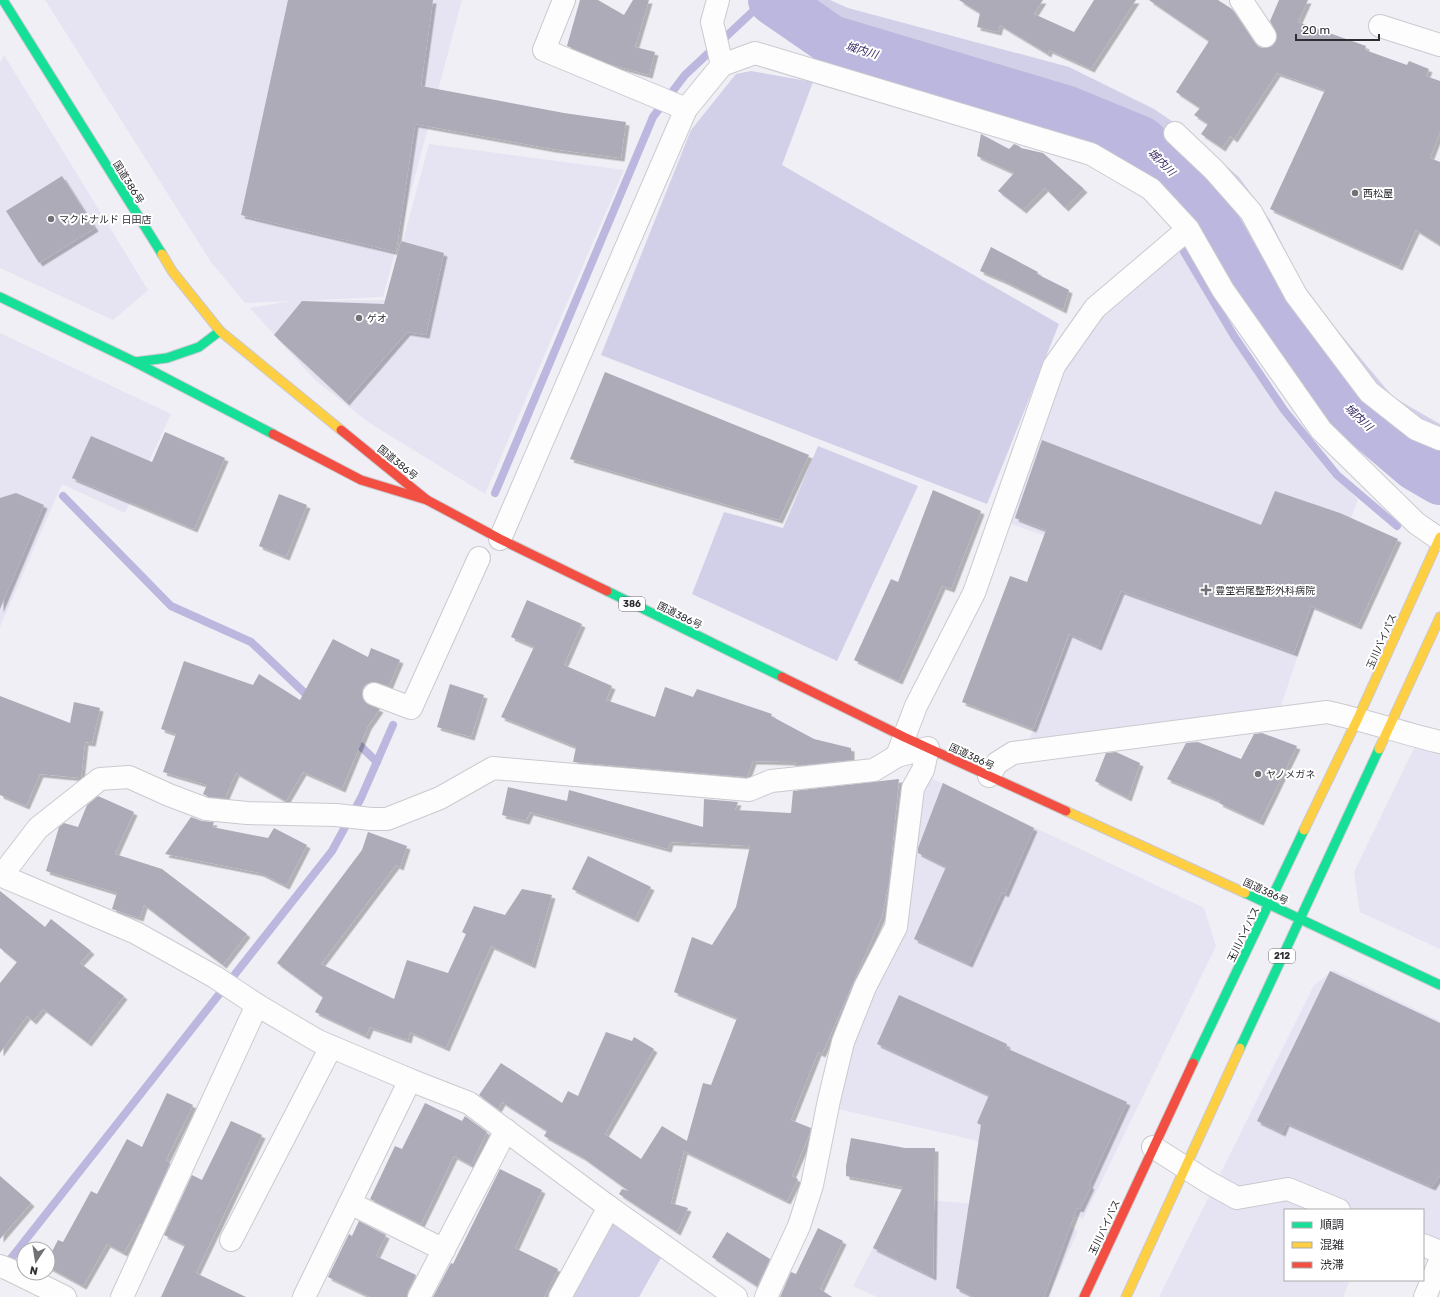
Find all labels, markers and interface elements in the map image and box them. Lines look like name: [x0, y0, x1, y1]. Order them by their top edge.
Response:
scale bar: [1296, 16, 1379, 42]
text: 20 m: [1302, 23, 1330, 37]
water label: 城内川: [844, 39, 880, 62]
water label: 城内川: [1145, 146, 1179, 179]
street label: 国道386号: [110, 159, 146, 206]
marker: 西松屋: [1350, 188, 1360, 198]
place label: 西松屋: [1363, 188, 1393, 200]
marker: マクドナルド 日田店: [46, 214, 56, 224]
place label: マクドナルド 日田店: [59, 214, 151, 226]
marker: ゲオ: [354, 313, 364, 323]
place label: ゲオ: [367, 313, 387, 325]
water label: 城内川: [1342, 401, 1376, 434]
street label: 国道386号: [375, 443, 420, 483]
marker: 豊堂岩尾整形外科病院: [1200, 584, 1212, 596]
place label: 豊堂岩尾整形外科病院: [1215, 585, 1315, 597]
road number: 386: [619, 597, 645, 611]
street label: 国道386号: [655, 600, 704, 632]
street label: 玉川バイパス: [1364, 612, 1400, 671]
street label: 国道386号: [947, 741, 996, 773]
marker: ヤノメガネ: [1253, 769, 1263, 779]
place label: ヤノメガネ: [1266, 769, 1315, 781]
street label: 国道386号: [1241, 876, 1290, 908]
street label: 玉川バイパス: [1225, 905, 1262, 964]
road number: 212: [1269, 949, 1295, 963]
street label: 玉川バイパス: [1087, 1198, 1123, 1257]
legend: [1284, 1209, 1424, 1281]
text: 順調: [1320, 1218, 1344, 1232]
text: 混雑: [1320, 1238, 1344, 1252]
north arrow: [16, 1241, 56, 1281]
text: 渋滞: [1320, 1258, 1344, 1272]
text: N: [29, 1263, 39, 1277]

